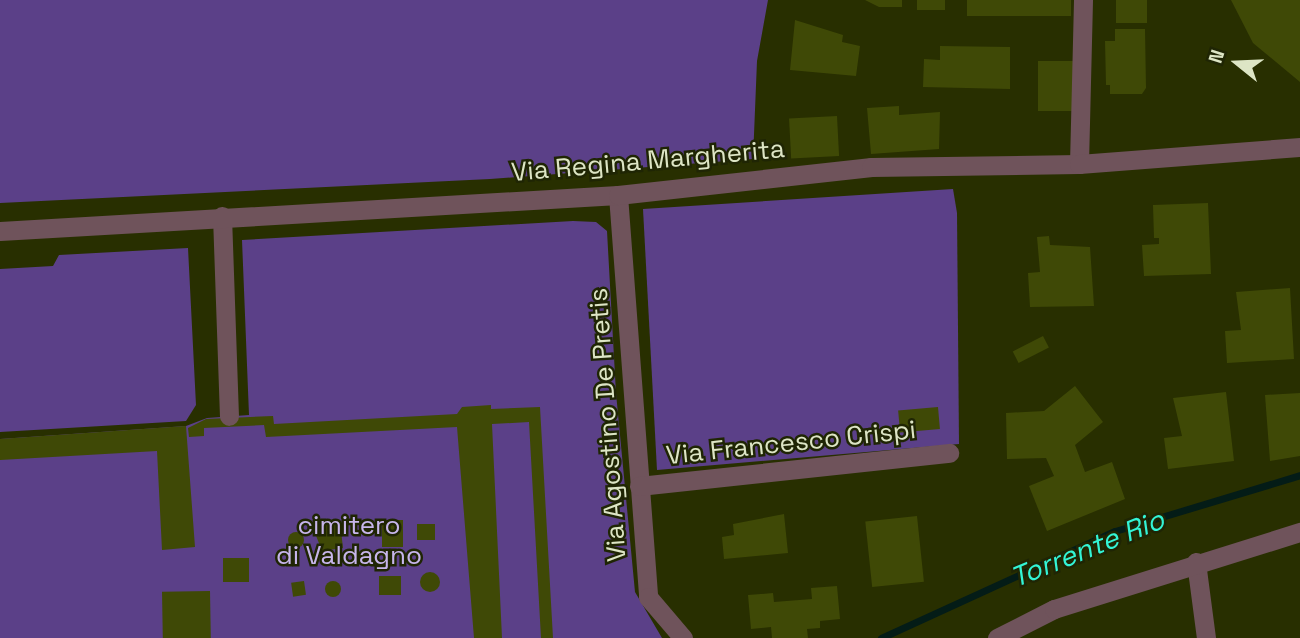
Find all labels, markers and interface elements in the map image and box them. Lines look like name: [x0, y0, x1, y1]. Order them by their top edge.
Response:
north arrow: [1202, 28, 1272, 98]
text: N: [1203, 46, 1230, 66]
street label: Via Regina Margherita: [510, 134, 786, 188]
street label: Via Agostino De Pretis: [583, 287, 633, 563]
street label: Via Francesco Crispi: [665, 414, 917, 472]
water label: Torrente Rio: [1005, 502, 1169, 594]
park label: cimitero di Valdagno: [276, 510, 422, 572]

